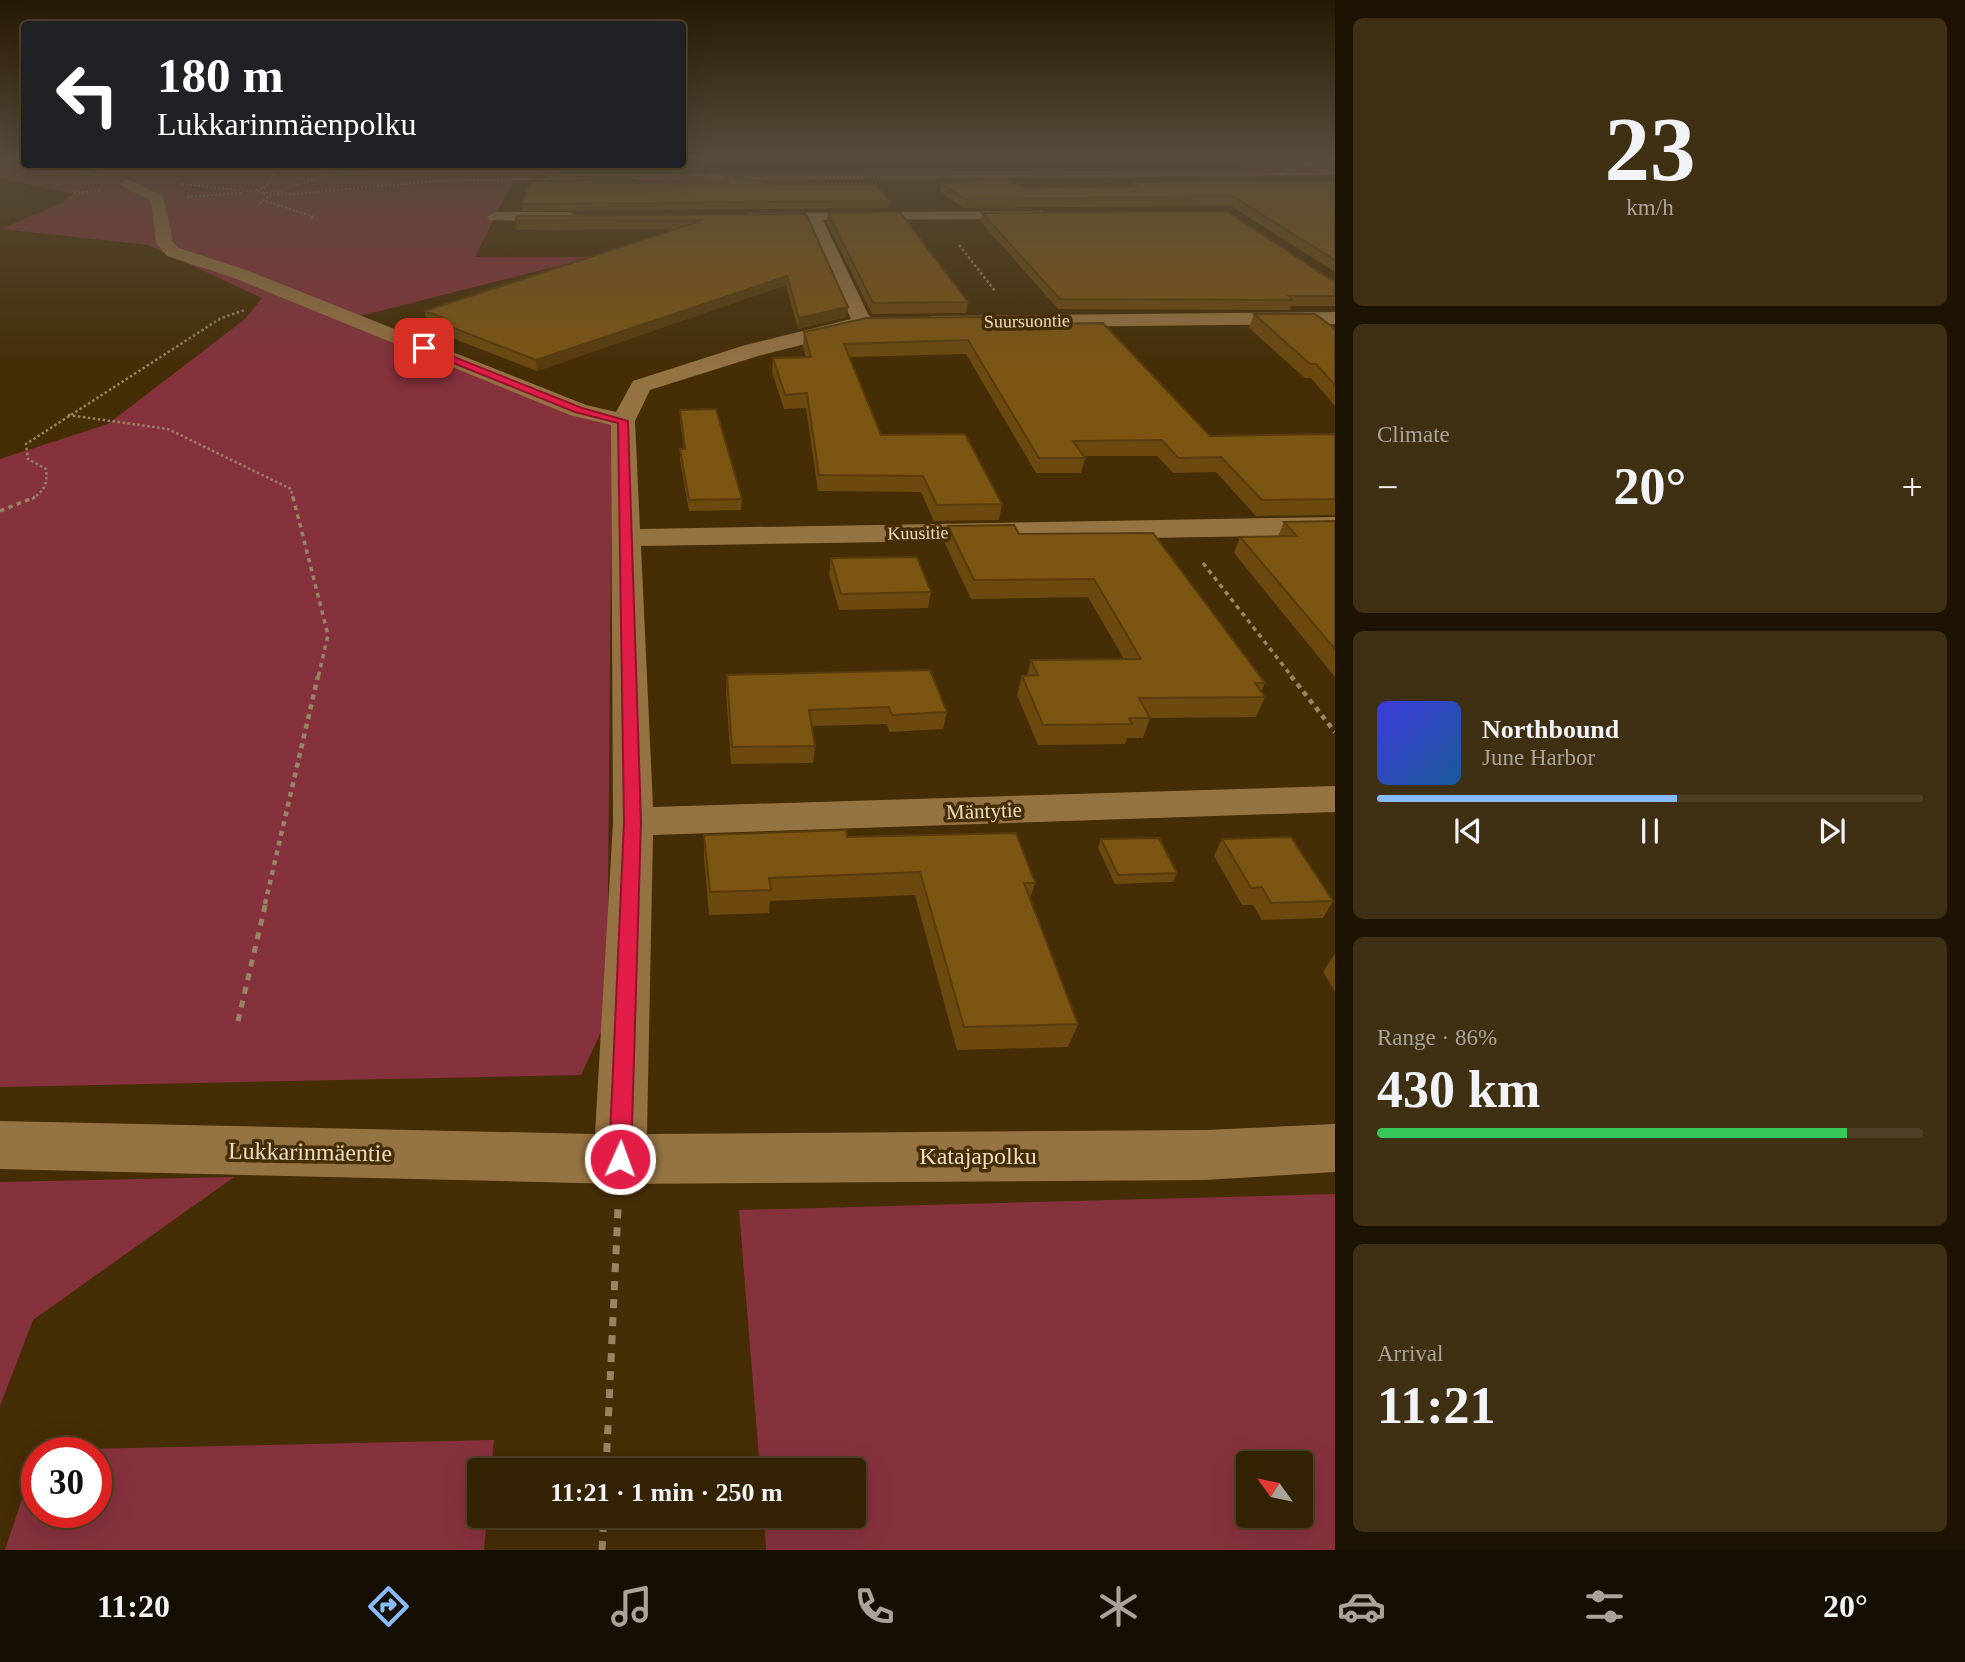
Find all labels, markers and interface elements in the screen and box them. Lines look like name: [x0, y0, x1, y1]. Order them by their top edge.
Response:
text: 180 m: [157, 48, 284, 103]
icon: left: [42, 49, 133, 140]
text: 23: [1605, 99, 1696, 200]
text: Lukkarinmäenpolku: [157, 106, 416, 142]
text: km/h: [1626, 195, 1674, 220]
street label: Suursuontie: [984, 310, 1070, 332]
pin: [394, 318, 454, 378]
icon: arrive: [405, 329, 443, 367]
text: Climate: [1377, 422, 1450, 447]
text: 20°: [1614, 458, 1686, 515]
text: −: [1377, 466, 1398, 508]
text: +: [1902, 466, 1923, 508]
street label: Kuusitie: [887, 522, 949, 544]
text: Northbound: [1482, 715, 1619, 744]
text: June Harbor: [1482, 745, 1595, 770]
street label: Mäntytie: [946, 798, 1022, 824]
icon: previous: [1449, 812, 1487, 850]
icon: pause: [1631, 812, 1669, 850]
icon: next: [1813, 812, 1851, 850]
text: Range · 86%: [1377, 1025, 1497, 1050]
text: 430 km: [1377, 1061, 1540, 1118]
position arrow: [583, 1122, 657, 1196]
street label: Lukkarinmäentie: [228, 1138, 392, 1166]
street label: Katajapolku: [919, 1143, 1037, 1169]
text: Arrival: [1377, 1341, 1443, 1366]
text: 11:21: [1377, 1377, 1495, 1434]
speed limit sign: 30: [21, 1437, 112, 1528]
north arrow: [1236, 1451, 1312, 1528]
map controls: [1236, 1451, 1313, 1528]
text: 11:21 · 1 min · 250 m: [550, 1478, 783, 1507]
icon: directions: [364, 1582, 413, 1631]
icon: music: [607, 1582, 656, 1631]
icon: phone: [850, 1582, 899, 1631]
icon: climate: [1094, 1582, 1143, 1631]
icon: car: [1337, 1582, 1386, 1631]
icon: filters: [1580, 1582, 1629, 1631]
text: 11:20: [97, 1588, 170, 1624]
text: 20°: [1823, 1588, 1868, 1624]

